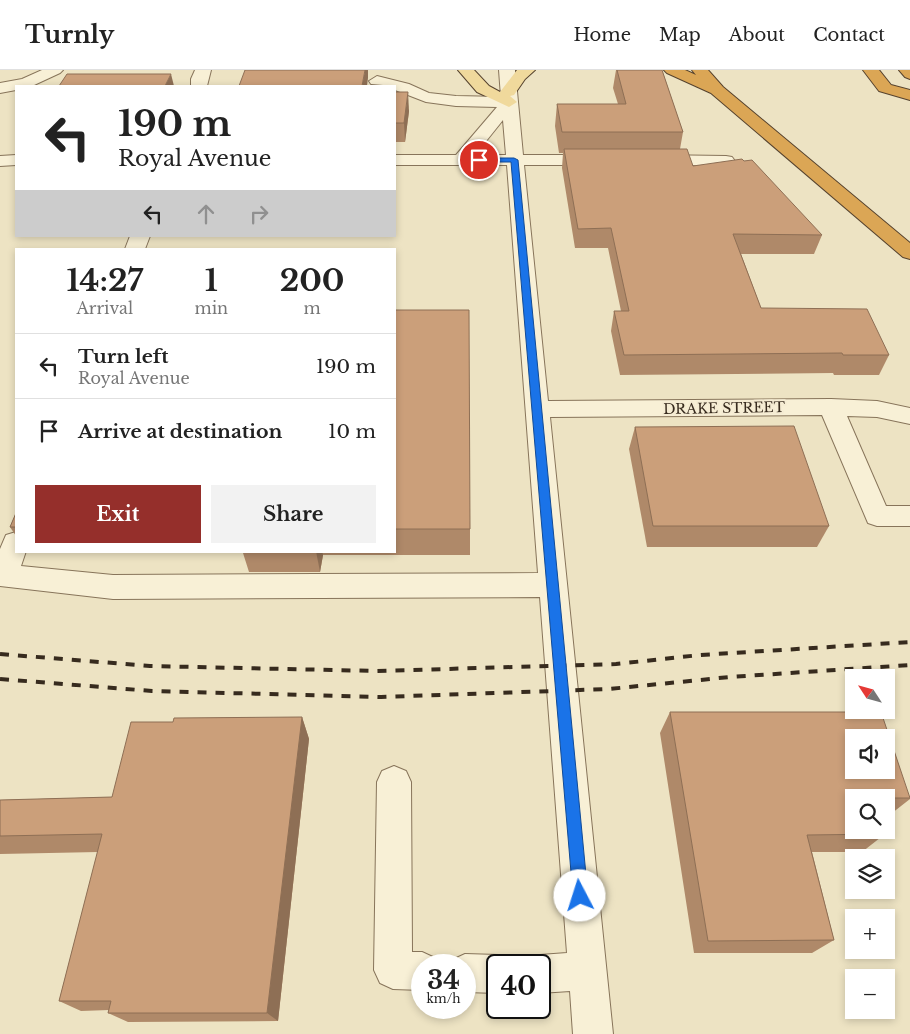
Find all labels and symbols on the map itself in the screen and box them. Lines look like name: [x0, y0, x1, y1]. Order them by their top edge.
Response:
pin: [458, 139, 500, 181]
street label: DRAKE STREET: [663, 398, 785, 418]
north arrow: [845, 669, 895, 719]
position arrow: [553, 869, 605, 921]
speed limit sign: 40: [486, 954, 551, 1019]

